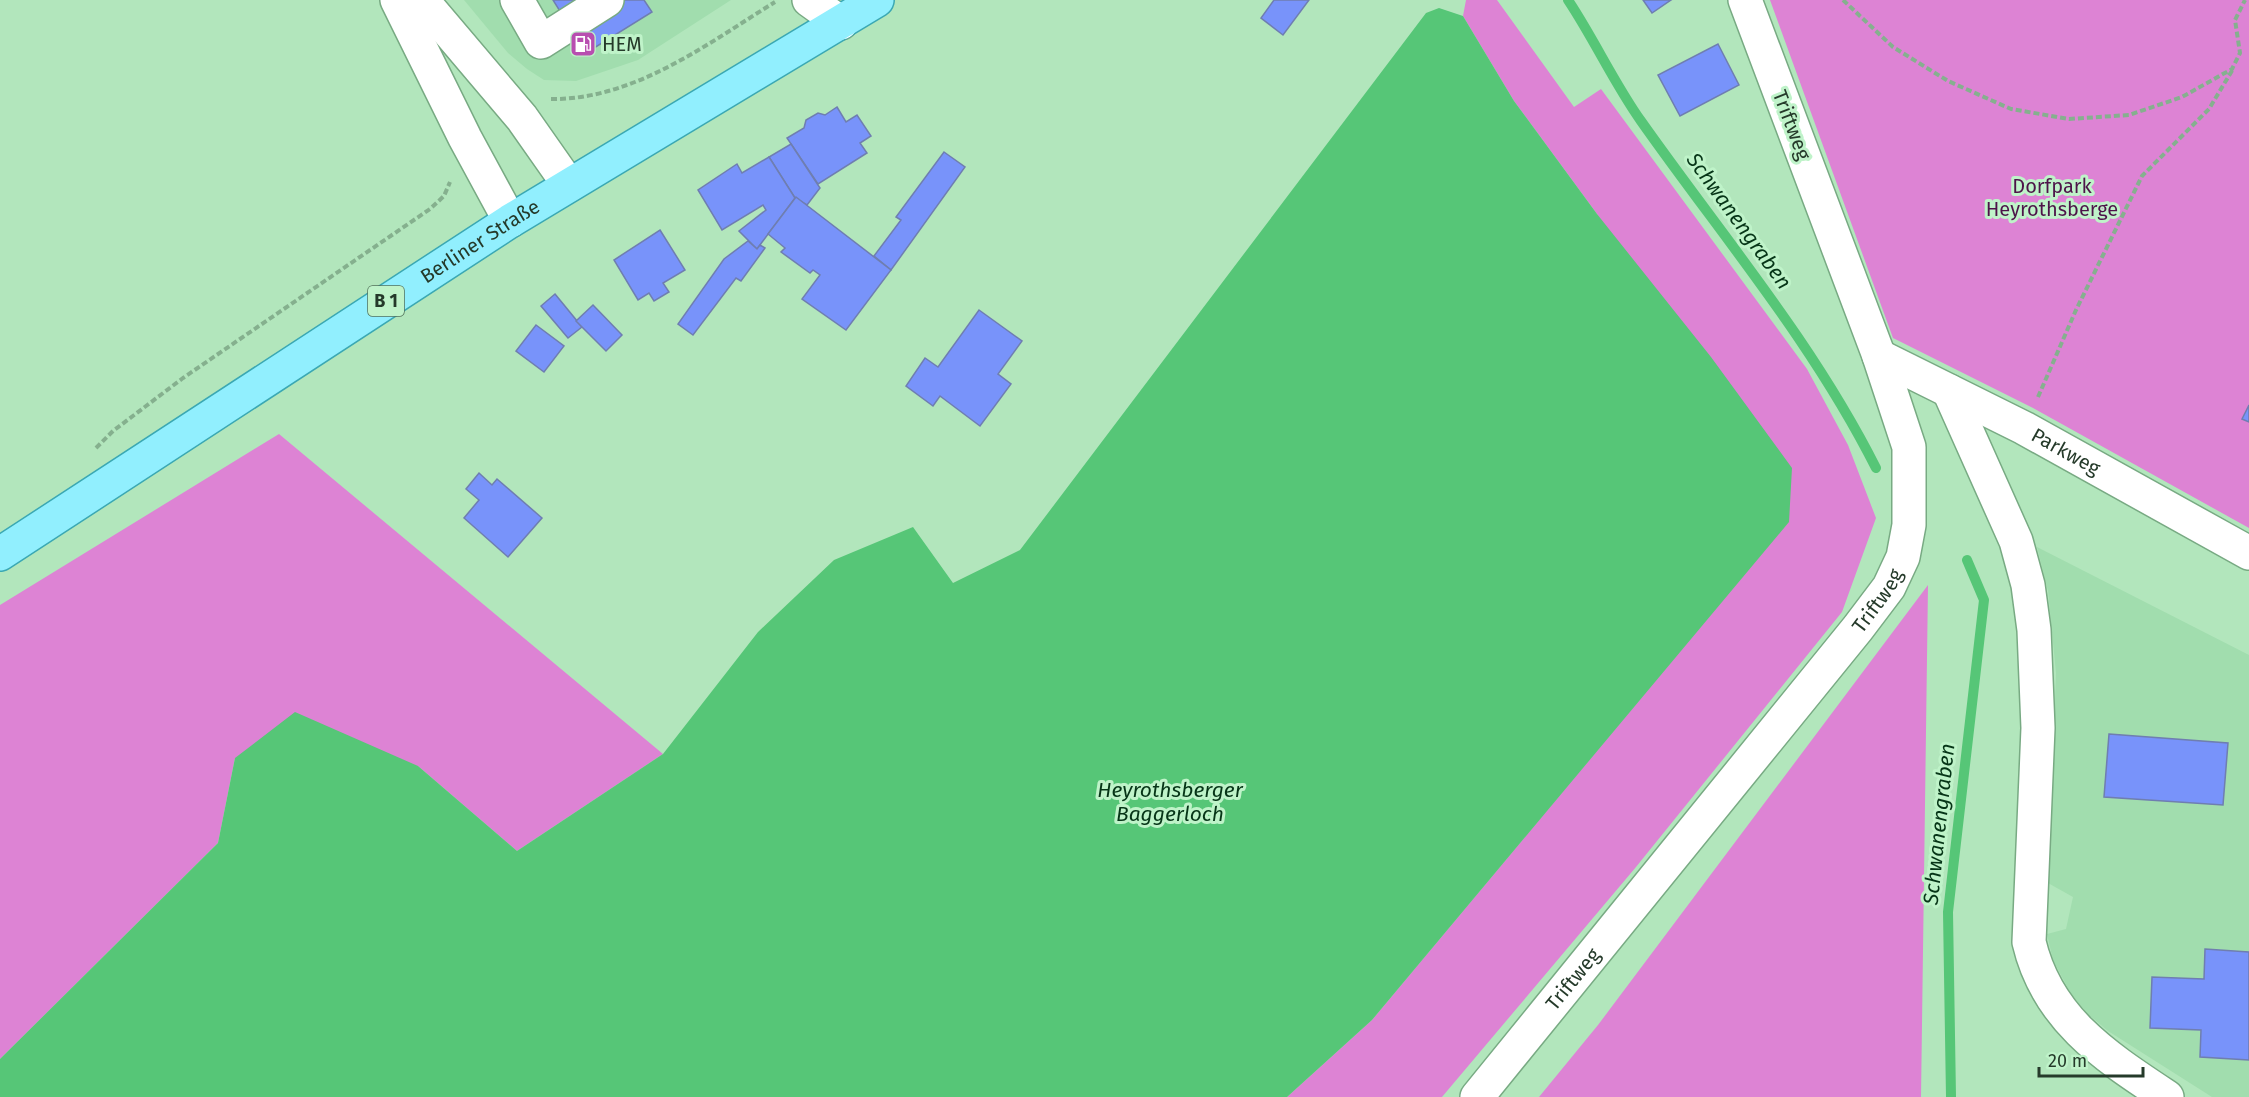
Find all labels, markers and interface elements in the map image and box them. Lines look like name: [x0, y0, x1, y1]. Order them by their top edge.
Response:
fuel station icon: HEM: [568, 29, 598, 59]
place label: HEM: [602, 32, 642, 56]
street label: Triftweg: [1768, 87, 1816, 164]
water label: Schwanengraben: [1680, 147, 1797, 294]
park label: Dorfpark Heyrothsberge: [1986, 174, 2118, 221]
street label: Berliner Straße: [416, 194, 544, 288]
road number: B 1: [368, 286, 404, 316]
street label: Parkweg: [2027, 423, 2105, 480]
street label: Triftweg: [1847, 564, 1908, 637]
water label: Schwanengraben: [1917, 742, 1960, 907]
water label: Heyrothsberger Baggerloch: [1097, 777, 1244, 827]
street label: Triftweg: [1541, 943, 1605, 1015]
scale bar: [2039, 1040, 2142, 1078]
text: 20 m: [2048, 1050, 2087, 1072]

